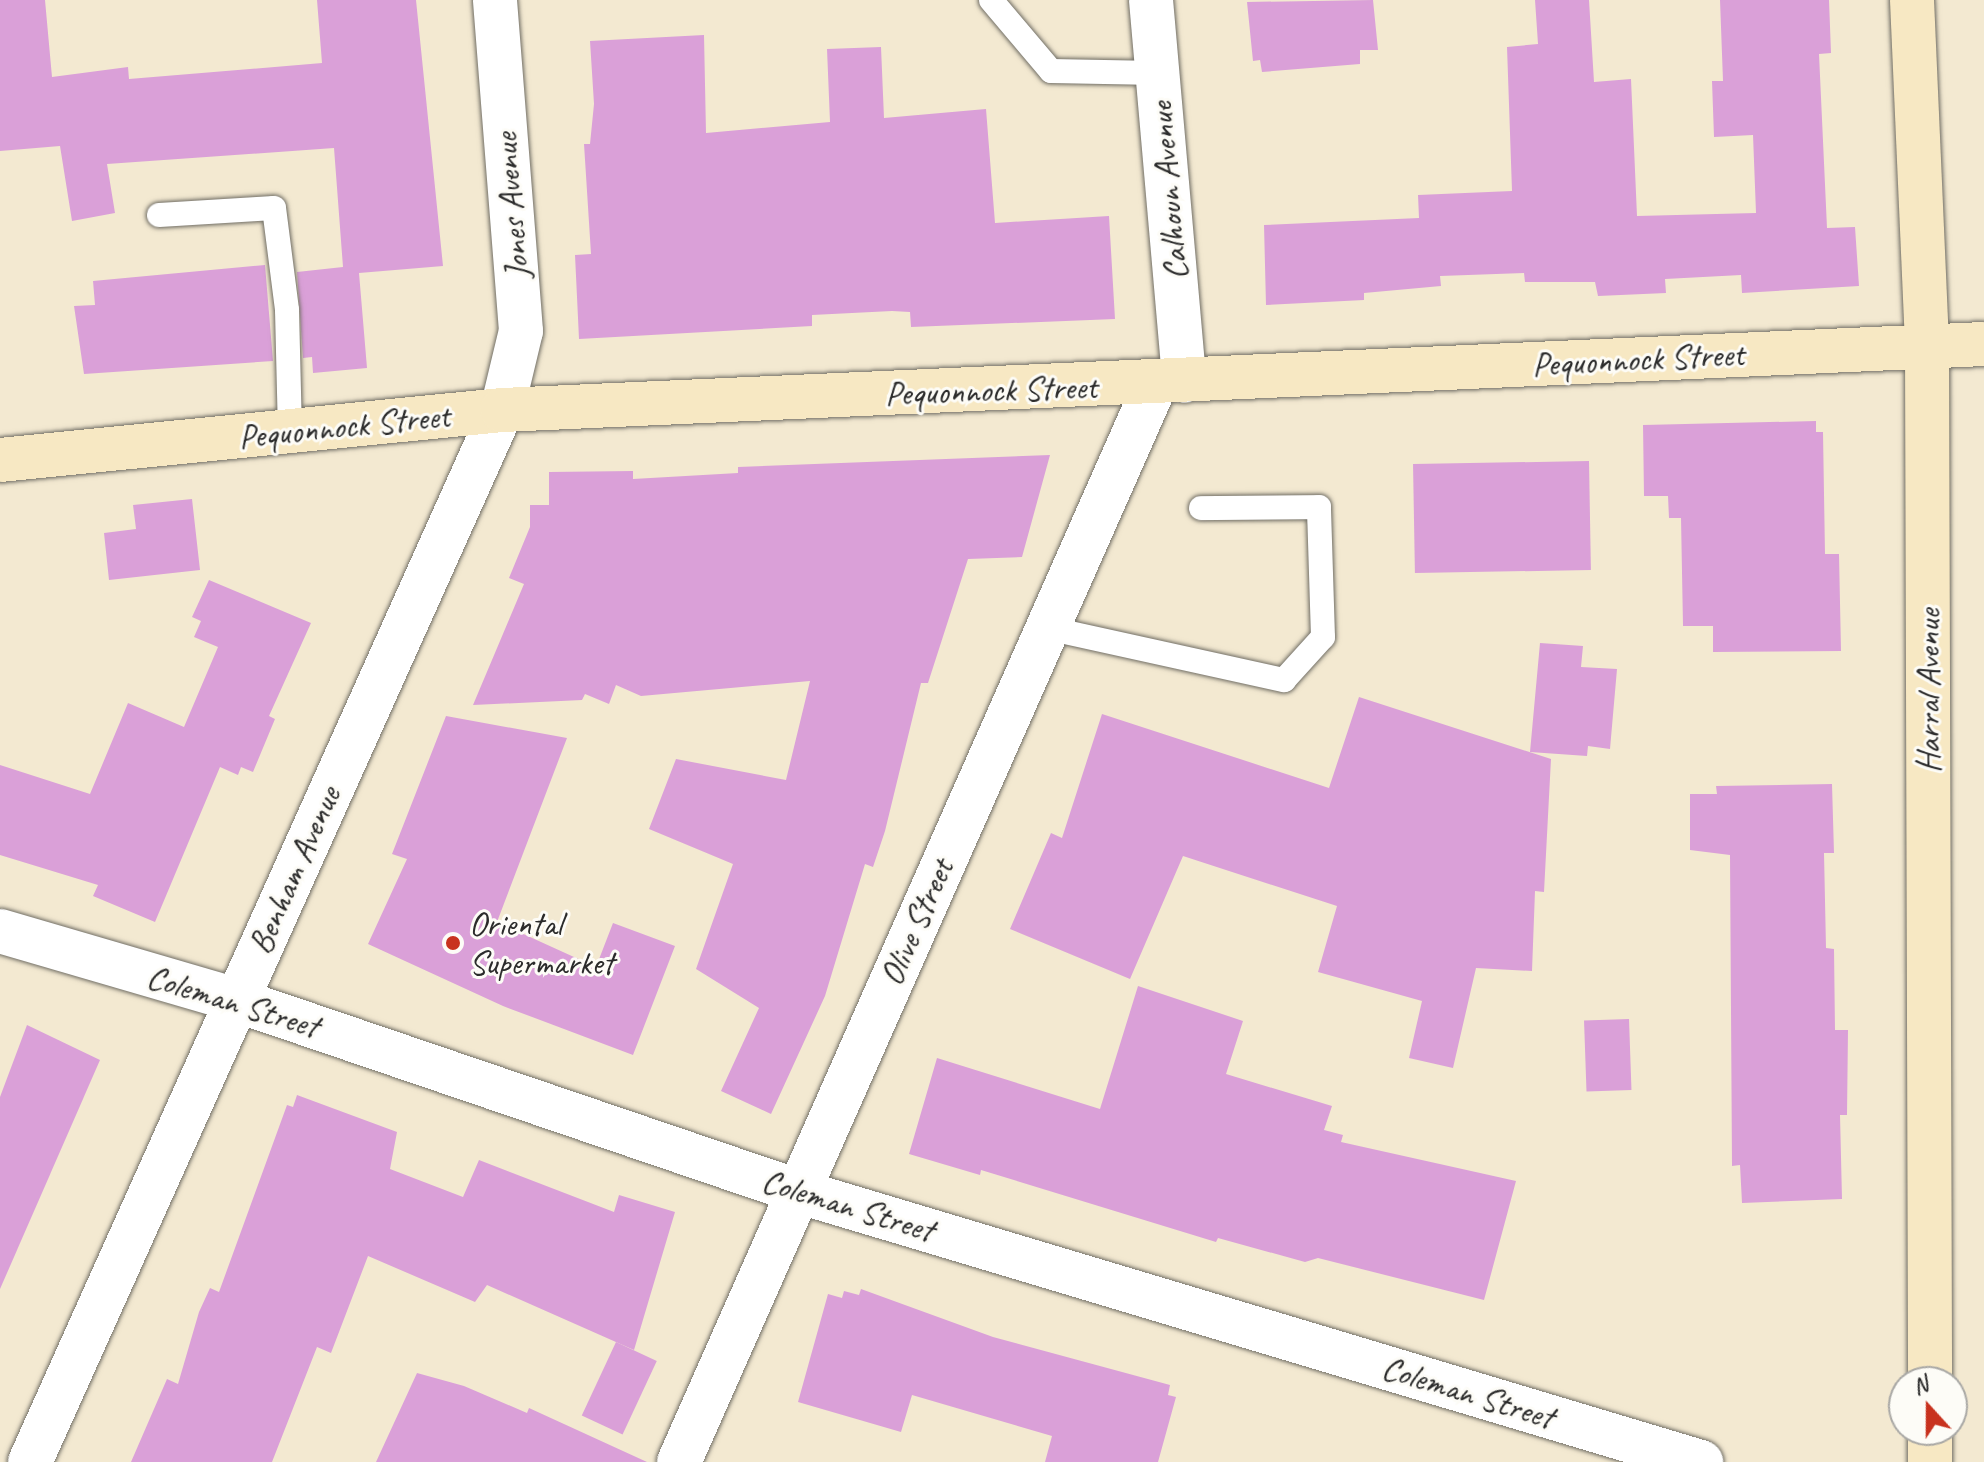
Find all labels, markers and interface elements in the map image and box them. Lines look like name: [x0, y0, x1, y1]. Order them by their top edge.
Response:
street label: Calhoun Avenue: [1140, 100, 1196, 282]
street label: Jones Avenue: [484, 131, 538, 281]
street label: Pequonnock Street: [1531, 333, 1745, 385]
street label: Pequonnock Street: [884, 366, 1098, 414]
street label: Pequonnock Street: [236, 395, 452, 457]
street label: Harral Avenue: [1908, 609, 1948, 773]
street label: Benham Avenue: [239, 780, 349, 960]
street label: Olive Street: [870, 852, 962, 992]
place label: Oriental Supermarket: [469, 903, 613, 982]
marker: Oriental Supermarket: [444, 934, 462, 952]
street label: Coleman Street: [142, 956, 324, 1046]
street label: Coleman Street: [757, 1160, 939, 1250]
street label: Coleman Street: [1377, 1347, 1559, 1437]
north arrow: [1888, 1366, 1968, 1446]
text: N: [1909, 1370, 1931, 1401]

